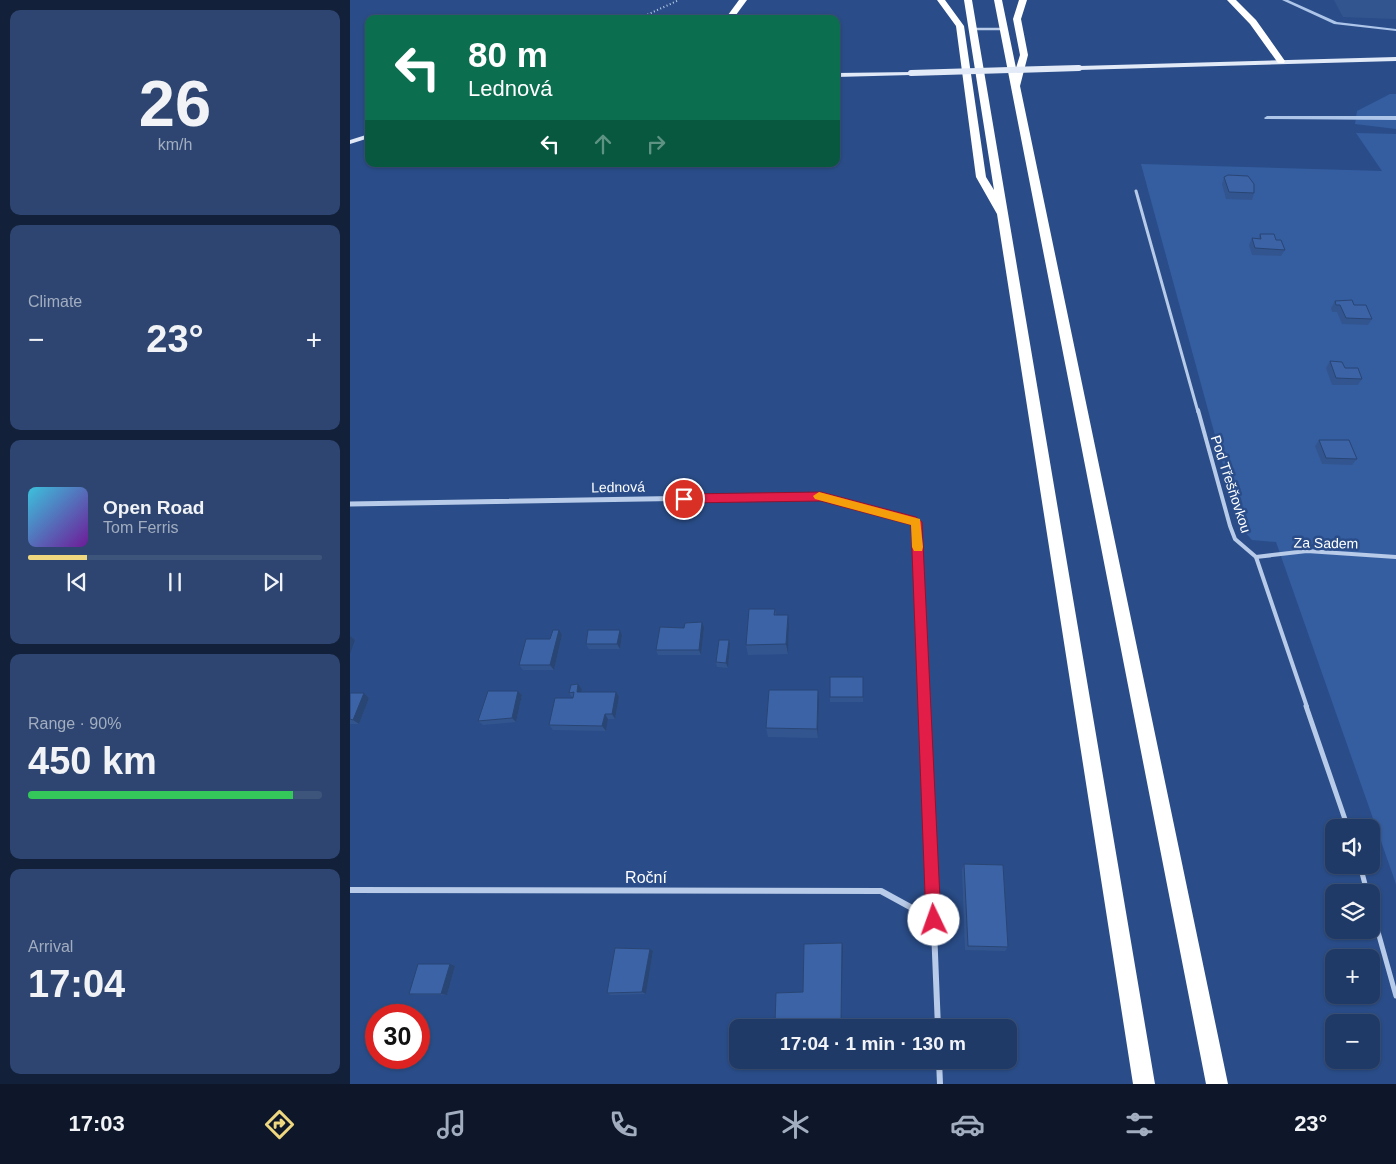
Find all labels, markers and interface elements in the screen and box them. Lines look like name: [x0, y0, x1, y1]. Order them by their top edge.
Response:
icon: left: [385, 35, 450, 100]
text: 80 m: [468, 35, 548, 74]
text: 26: [139, 67, 211, 140]
text: Lednová: [468, 76, 552, 101]
icon: left: [536, 130, 564, 158]
icon: ahead: [589, 130, 617, 158]
icon: right: [642, 130, 670, 158]
text: km/h: [158, 136, 192, 153]
text: Climate: [28, 293, 82, 310]
text: 23°: [146, 318, 204, 360]
text: −: [28, 324, 44, 355]
text: +: [306, 324, 322, 355]
street label: Pod Třešňovkou: [1208, 433, 1254, 535]
pin: [663, 478, 705, 520]
street label: Lednová: [591, 479, 645, 495]
icon: arrive: [670, 485, 698, 513]
text: Open Road: [103, 497, 204, 518]
text: Tom Ferris: [103, 519, 179, 536]
street label: Za Sadem: [1294, 534, 1358, 552]
icon: previous: [63, 568, 91, 596]
icon: pause: [161, 568, 189, 596]
icon: next: [259, 568, 287, 596]
text: Range · 90%: [28, 715, 121, 732]
text: 450 km: [28, 740, 157, 782]
map controls: [1325, 819, 1380, 1069]
button: sound: [1325, 819, 1380, 874]
street label: Roční: [625, 869, 667, 886]
button: layers: [1325, 884, 1380, 939]
position arrow: [907, 893, 959, 945]
text: Arrival: [28, 938, 73, 955]
button: +: [1325, 949, 1380, 1004]
text: 17:04: [28, 963, 125, 1005]
speed limit sign: 30: [365, 1004, 430, 1069]
button: −: [1325, 1014, 1380, 1069]
text: 17:04 · 1 min · 130 m: [780, 1033, 966, 1054]
icon: directions: [262, 1107, 297, 1142]
icon: music: [434, 1107, 469, 1142]
icon: phone: [606, 1107, 641, 1142]
icon: climate: [778, 1107, 813, 1142]
icon: car: [950, 1107, 985, 1142]
icon: filters: [1122, 1107, 1157, 1142]
text: 17:03: [69, 1111, 125, 1136]
text: 23°: [1294, 1111, 1327, 1136]

